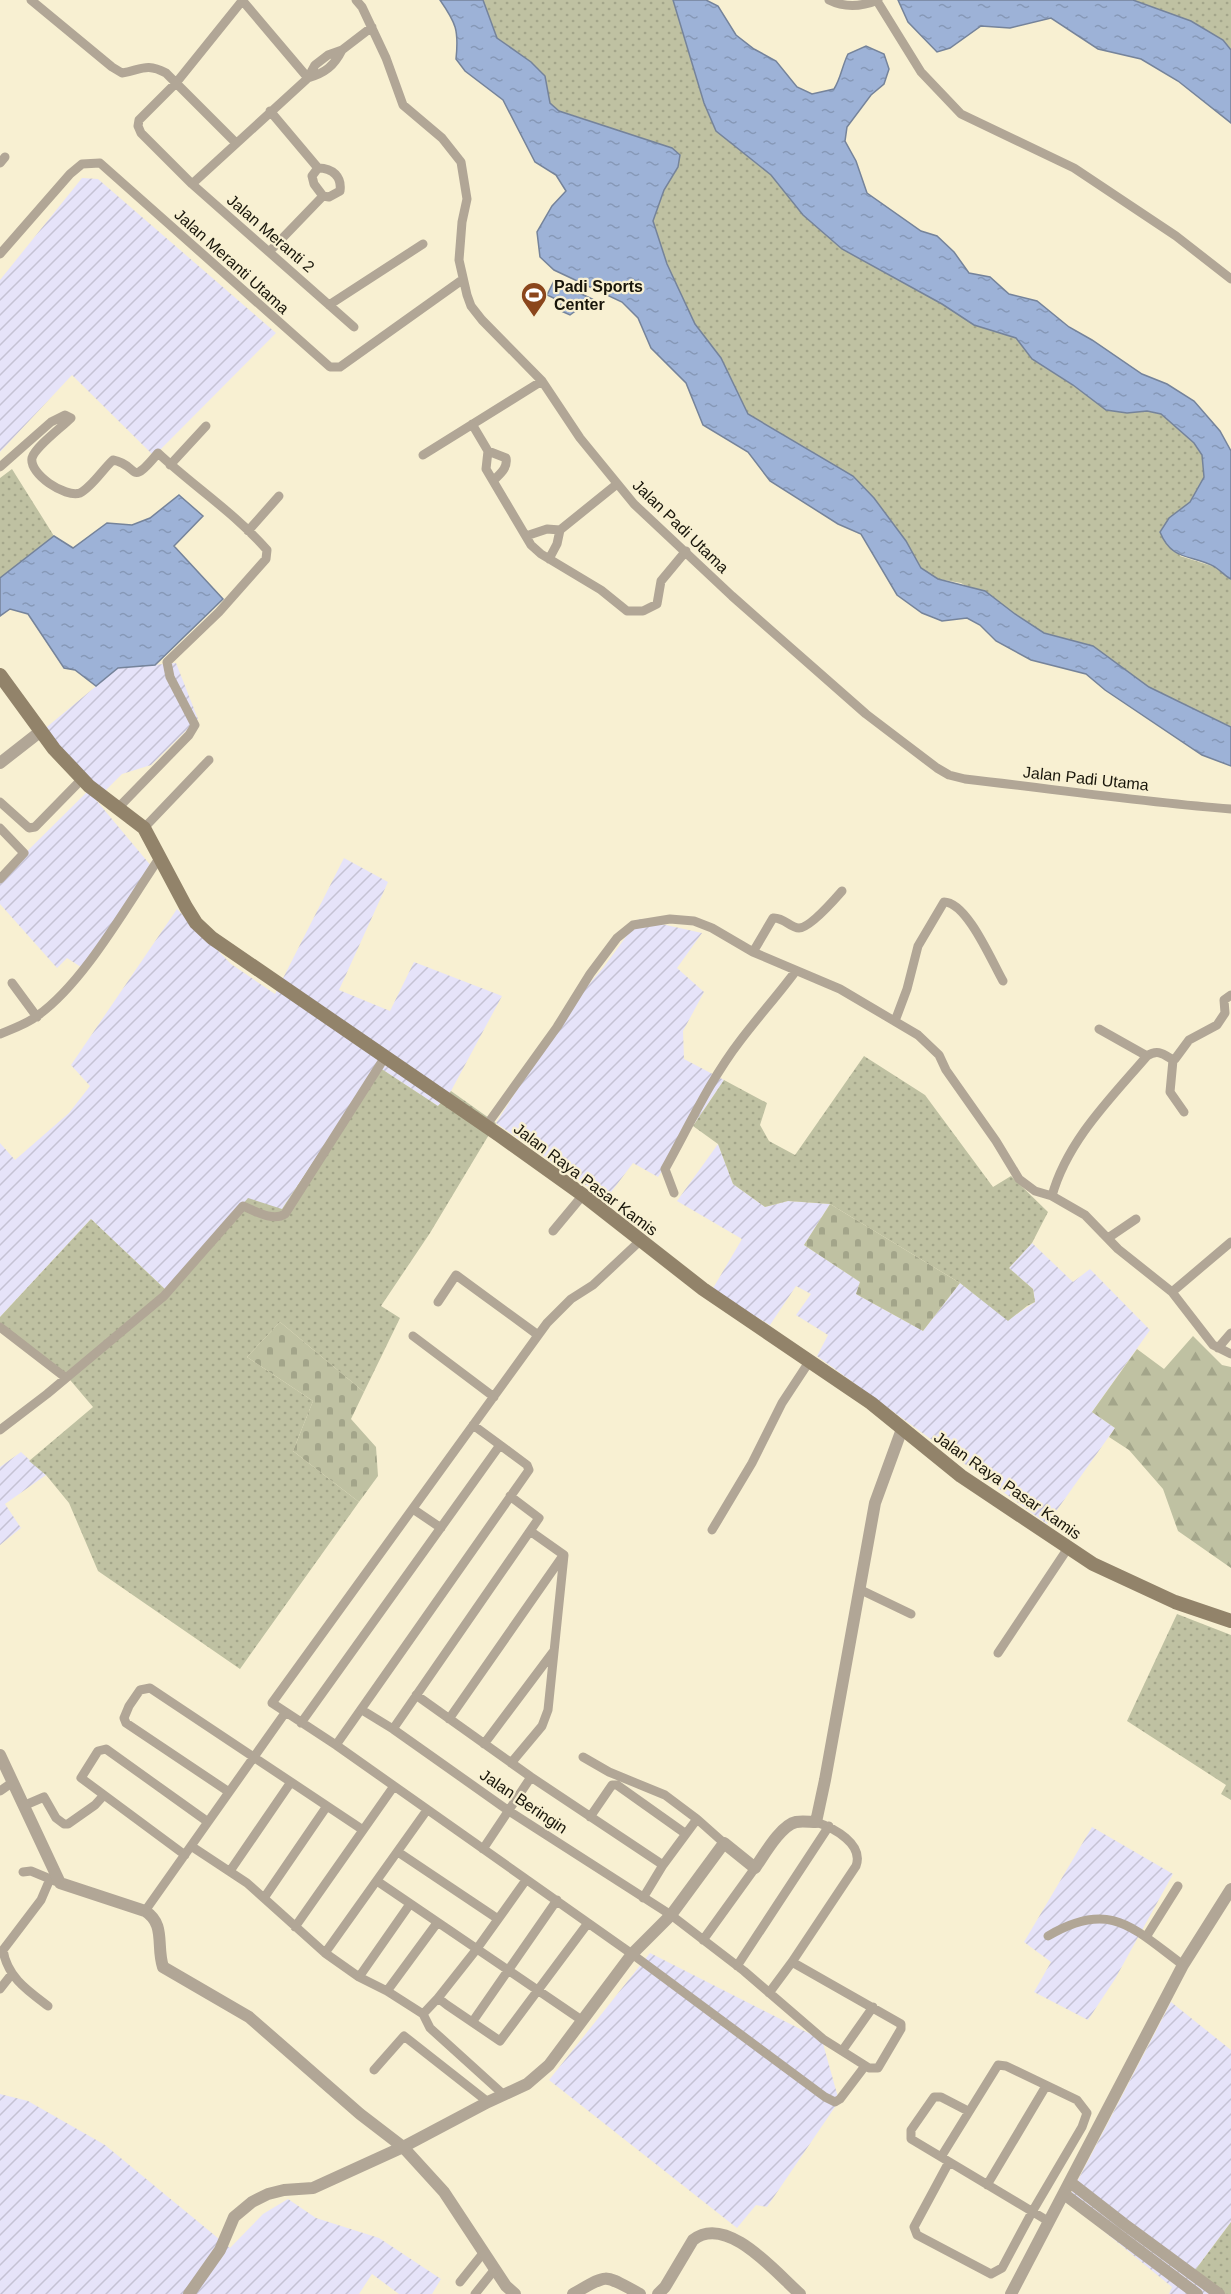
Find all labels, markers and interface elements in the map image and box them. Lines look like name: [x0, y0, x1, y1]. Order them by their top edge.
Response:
street label: Jalan Meranti 2: [224, 191, 318, 276]
street label: Jalan Meranti Utama: [171, 206, 292, 317]
place label: Padi Sports Center: [554, 278, 643, 313]
sports icon: Padi Sports Center: [519, 280, 549, 318]
street label: Jalan Padi Utama: [629, 476, 732, 576]
street label: Jalan Padi Utama: [1022, 763, 1150, 794]
street label: Jalan Raya Pasar Kamis: [511, 1120, 661, 1239]
street label: Jalan Raya Pasar Kamis: [931, 1428, 1084, 1543]
street label: Jalan Beringin: [477, 1766, 571, 1837]

